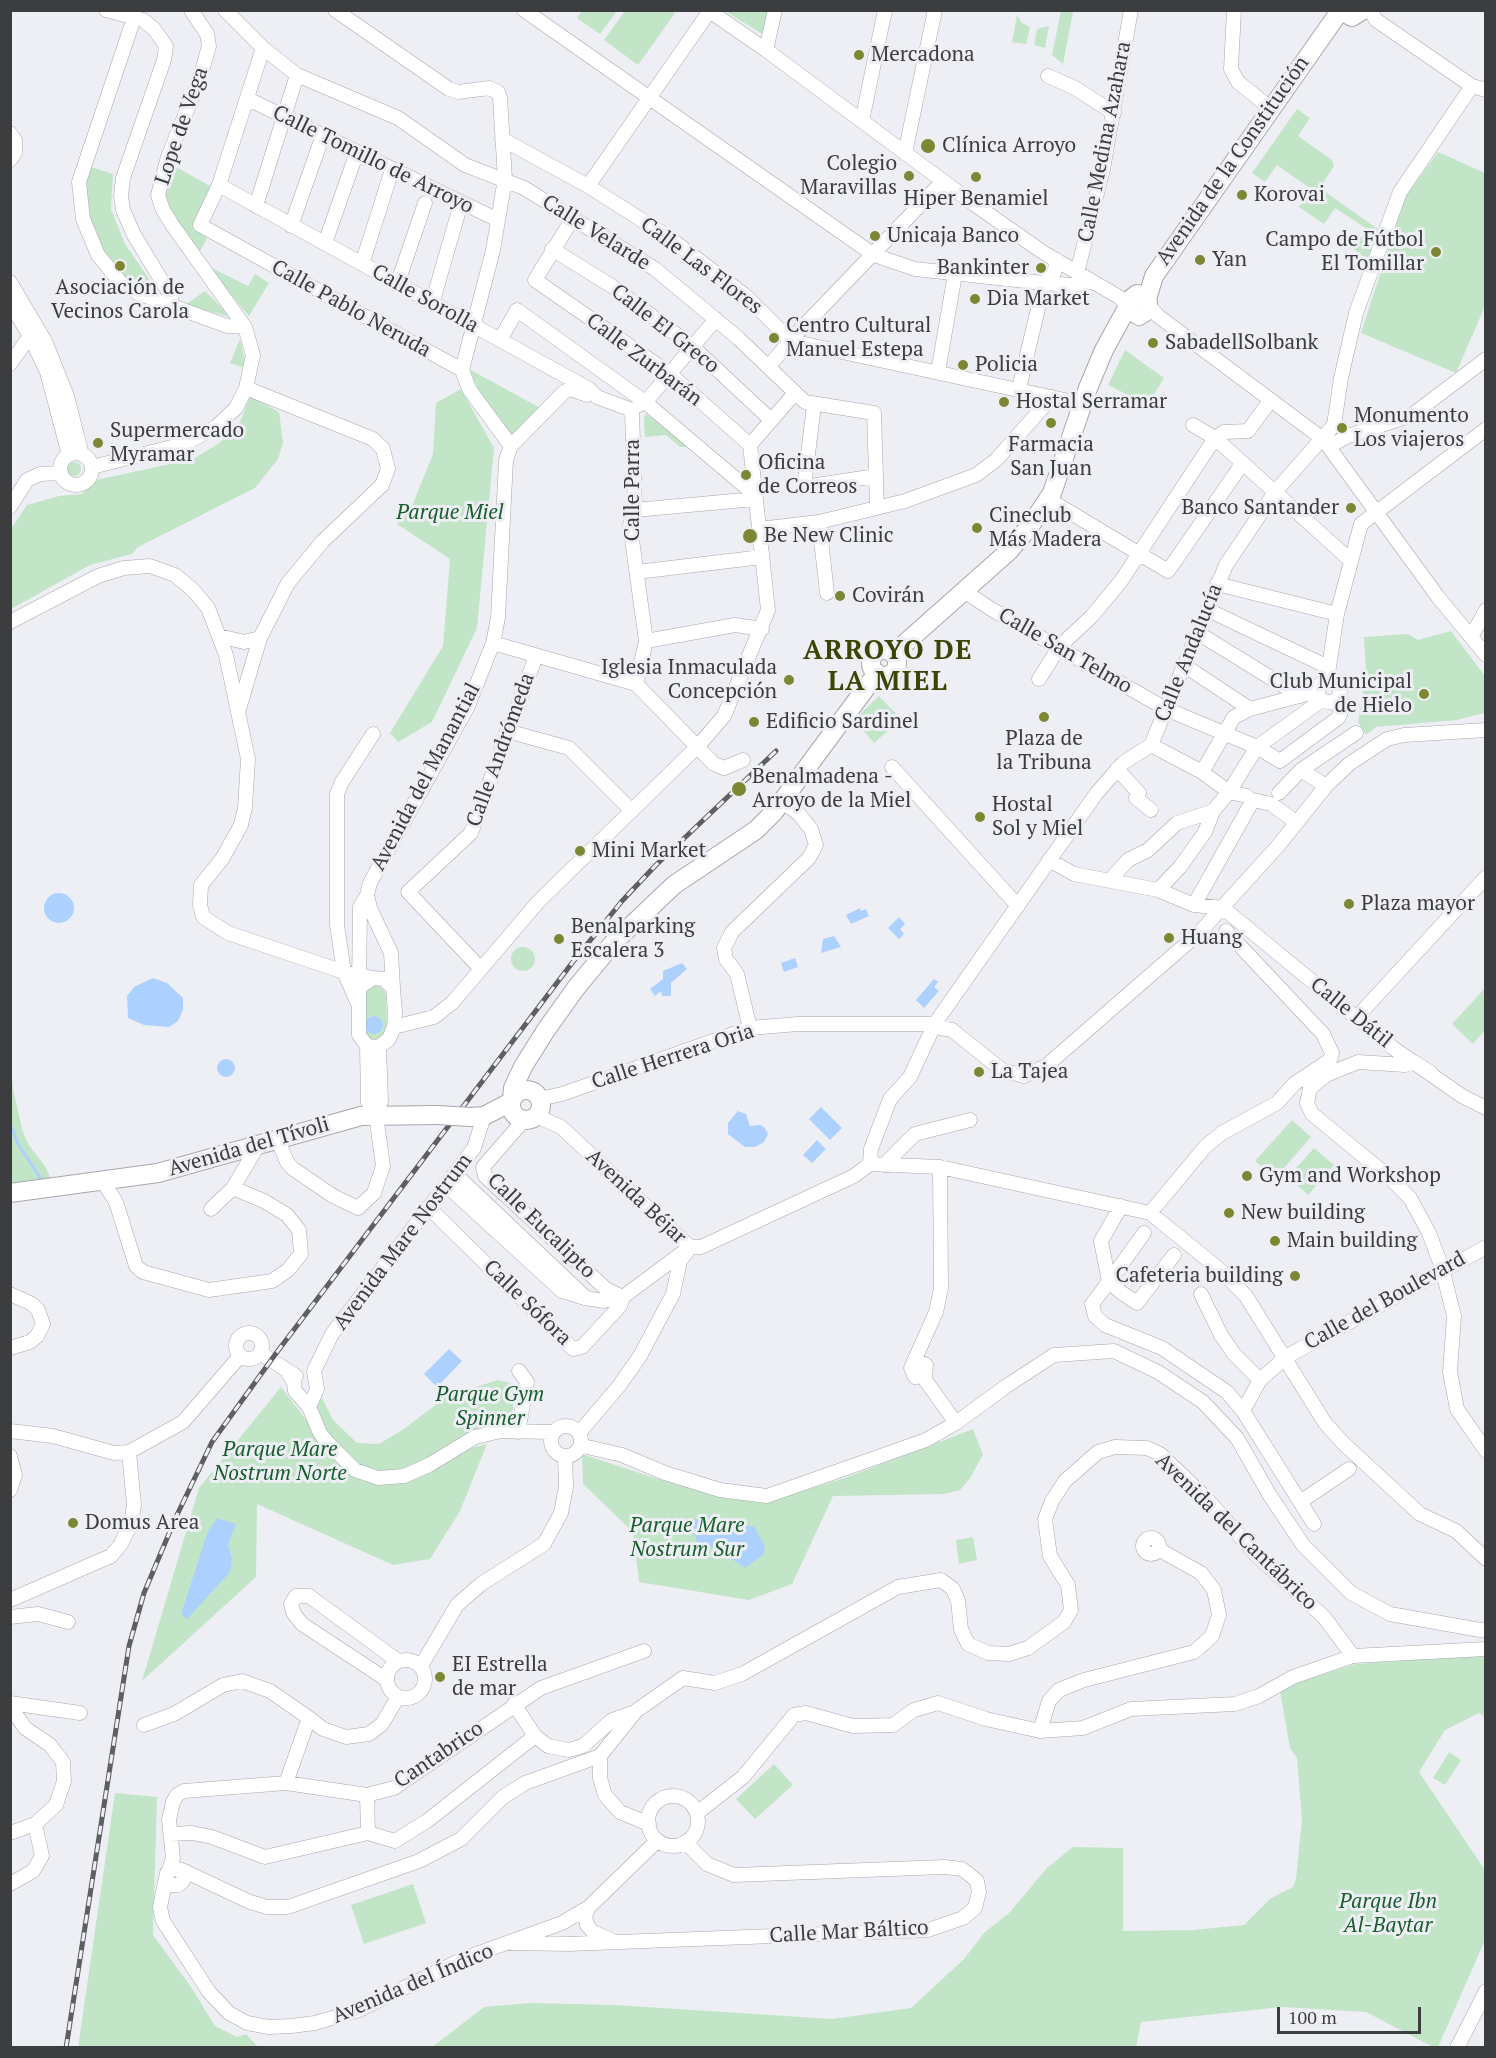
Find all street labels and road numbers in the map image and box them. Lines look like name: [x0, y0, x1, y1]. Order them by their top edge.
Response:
street label: Calle Medina Azahara: [1073, 39, 1137, 245]
street label: Avenida de la Constitución: [1151, 52, 1315, 270]
street label: Lope de Vega: [150, 64, 214, 188]
street label: Calle Tomillo de Arroyo: [268, 100, 478, 220]
street label: Calle Velarde: [537, 190, 655, 276]
street label: Calle Las Flores: [635, 212, 767, 320]
street label: Calle Pablo Neruda: [267, 255, 435, 363]
street label: Calle Sorolla: [367, 259, 483, 339]
street label: Calle El Greco: [606, 279, 724, 379]
street label: Calle Zurbarán: [581, 308, 707, 412]
street label: Calle Parra: [620, 439, 646, 541]
street label: Calle Andalucía: [1150, 580, 1228, 726]
street label: Calle San Telmo: [994, 603, 1136, 699]
street label: Calle Andrómeda: [462, 670, 540, 830]
street label: Avenida del Manantial: [366, 679, 486, 875]
street label: Calle Dátil: [1305, 972, 1397, 1054]
street label: Calle Herrera Oria: [589, 1019, 757, 1095]
street label: Avenida del Tívoli: [166, 1112, 332, 1182]
street label: Avenida Béjar: [581, 1144, 691, 1250]
street label: Avenida Mare Nostrum: [328, 1149, 478, 1335]
street label: Calle Eucalipto: [482, 1168, 600, 1284]
street label: Calle del Boulevard: [1300, 1246, 1470, 1356]
street label: Calle Sófora: [478, 1255, 576, 1351]
street label: Avenida del Cantábrico: [1150, 1448, 1322, 1616]
street label: Cantabrico: [390, 1716, 488, 1794]
street label: Calle Mar Báltico: [769, 1915, 929, 1949]
street label: Avenida del Índico: [329, 1939, 497, 2029]

